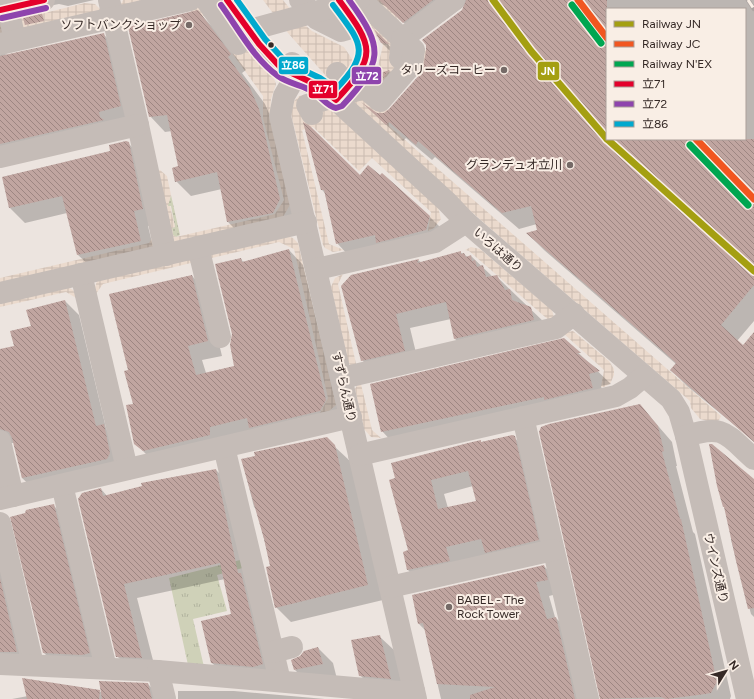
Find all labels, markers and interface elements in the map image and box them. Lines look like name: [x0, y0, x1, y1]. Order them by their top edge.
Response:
legend: [606, 8, 746, 140]
text: Railway JN: [642, 17, 701, 31]
place label: ソフトバンクショップ: [60, 18, 181, 32]
marker: ソフトバンクショップ: [184, 20, 194, 30]
text: Railway JC: [642, 37, 701, 51]
unlabelled marker: [266, 40, 276, 50]
line badge: 立86: [278, 56, 309, 75]
text: Railway N'EX: [642, 57, 712, 71]
text: 立86: [281, 59, 306, 72]
line badge: JN: [537, 61, 560, 81]
place label: タリーズコーヒー: [401, 63, 496, 77]
marker: タリーズコーヒー: [499, 65, 509, 75]
text: JN: [541, 65, 555, 78]
line badge: 立72: [351, 66, 382, 85]
text: 立72: [355, 70, 379, 83]
text: 立71: [642, 77, 665, 91]
line badge: 立71: [308, 80, 338, 99]
text: 立71: [312, 83, 334, 96]
text: 立72: [642, 97, 667, 111]
text: 立86: [642, 117, 668, 131]
place label: グランデュオ立川: [466, 158, 562, 172]
marker: グランデュオ立川: [565, 160, 575, 170]
street label: いろは通り: [471, 225, 525, 275]
street label: すずらん通り: [329, 350, 359, 424]
street label: ウインズ通り: [701, 531, 731, 605]
place label: BABEL - The Rock Tower: [457, 593, 524, 621]
marker: BABEL - The Rock Tower: [444, 602, 454, 612]
north arrow: [706, 651, 746, 691]
text: N: [726, 658, 741, 673]

